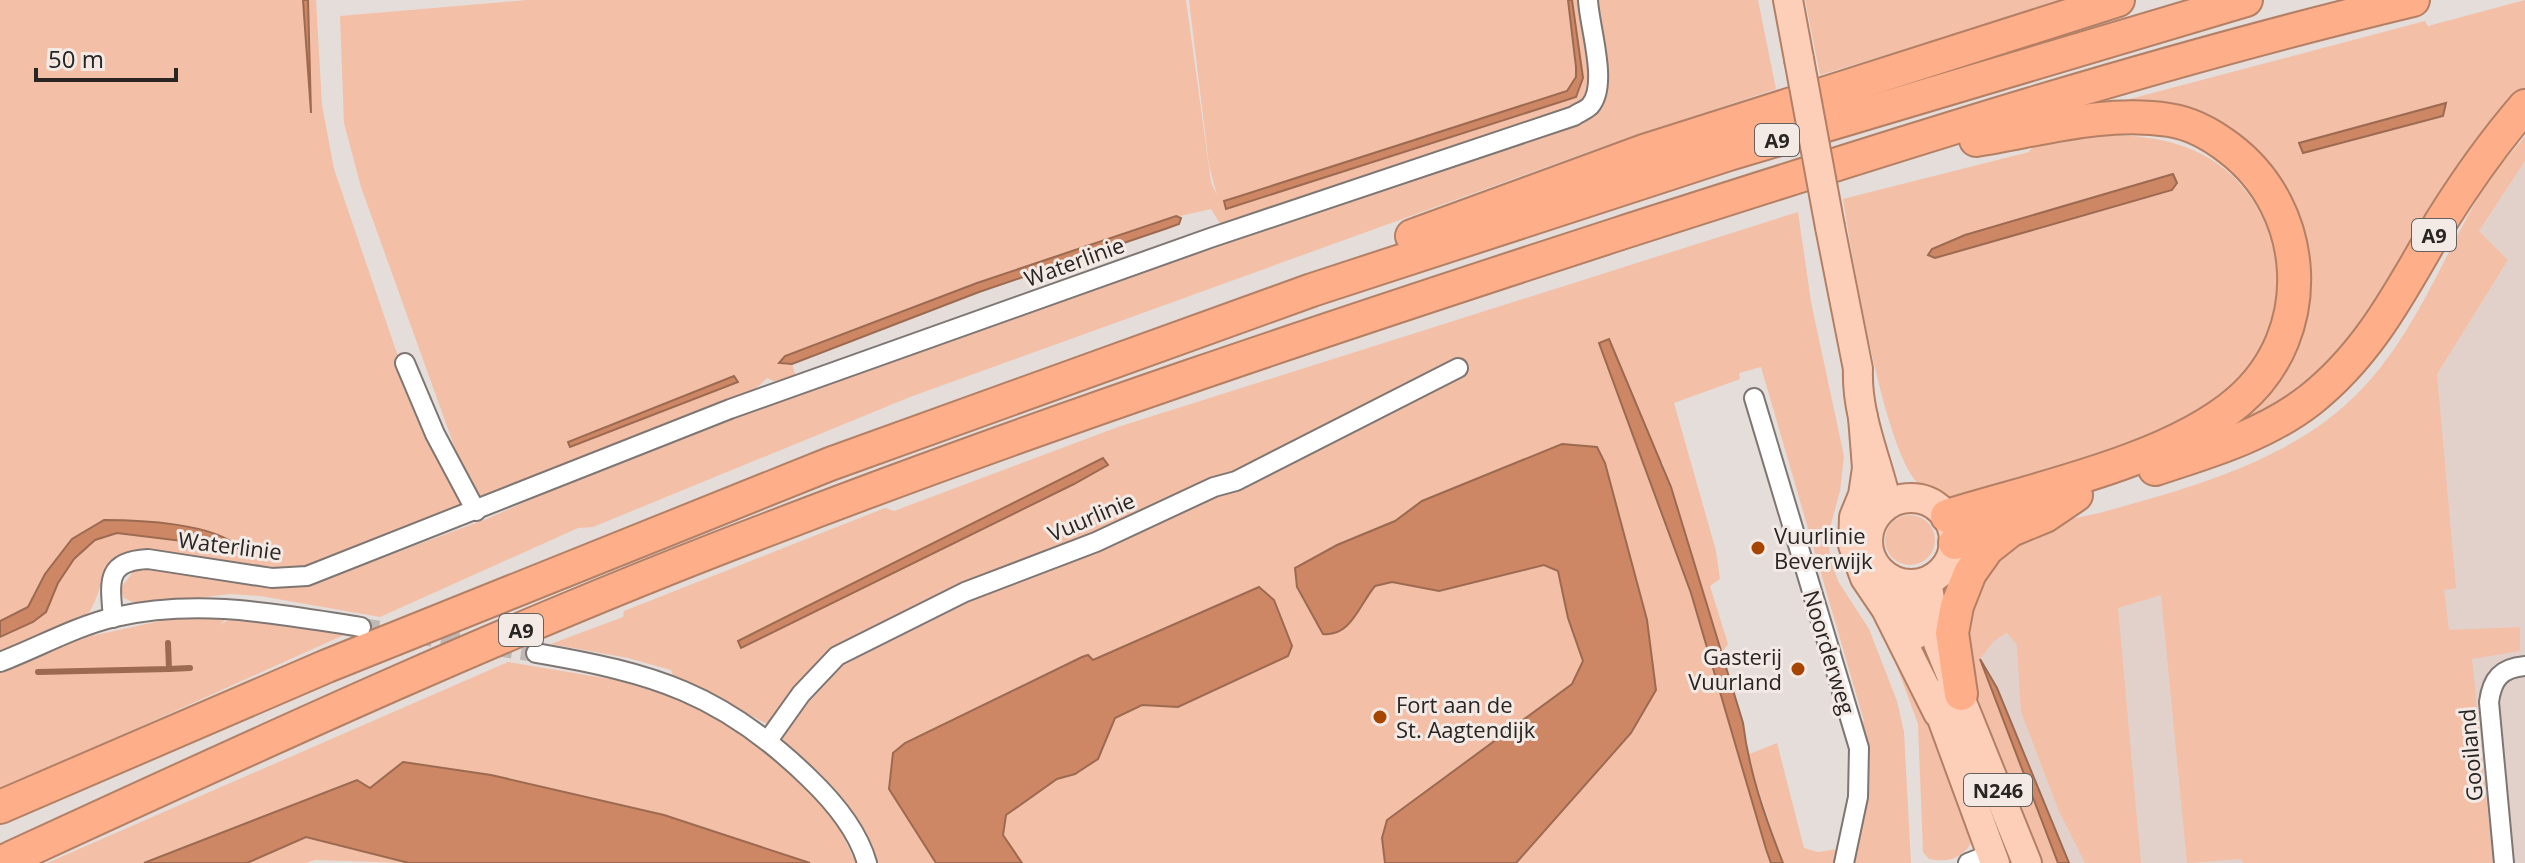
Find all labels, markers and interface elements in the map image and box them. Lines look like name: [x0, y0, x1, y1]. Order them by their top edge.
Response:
scale bar: [36, 32, 176, 82]
text: 50 m: [48, 42, 104, 75]
road number: A9: [1755, 124, 1799, 156]
road number: A9: [2412, 219, 2456, 251]
street label: Waterlinie: [1020, 229, 1128, 293]
street label: Vuurlinie: [1043, 484, 1139, 548]
place label: Vuurlinie Beverwijk: [1774, 520, 1873, 575]
street label: Waterlinie: [176, 524, 284, 566]
marker: Vuurlinie Beverwijk: [1749, 539, 1767, 557]
street label: Noorderweg: [1797, 586, 1863, 718]
road number: A9: [499, 614, 543, 646]
place label: Gasterij Vuurland: [1688, 641, 1782, 696]
marker: Gasterij Vuurland: [1789, 660, 1807, 678]
place label: Fort aan de St. Aagtendijk: [1396, 689, 1536, 744]
street label: Gooiland: [2451, 707, 2489, 803]
marker: Fort aan de St. Aagtendijk: [1371, 708, 1389, 726]
road number: N246: [1964, 774, 2032, 806]

